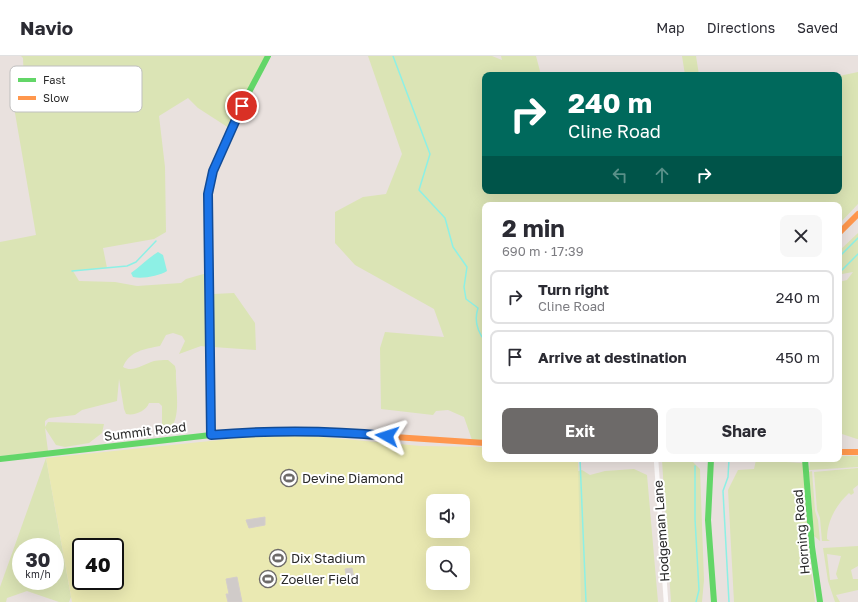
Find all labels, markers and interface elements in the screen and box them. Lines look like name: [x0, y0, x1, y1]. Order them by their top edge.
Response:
text: Navio: [20, 16, 73, 39]
text: Map: [656, 19, 685, 36]
text: Directions: [707, 19, 775, 36]
text: Saved: [797, 19, 838, 36]
legend: [10, 66, 142, 112]
text: Fast: [43, 73, 66, 86]
text: 240 m: [568, 86, 652, 119]
icon: right: [502, 88, 554, 140]
pin: [225, 89, 259, 123]
text: Slow: [43, 91, 69, 104]
icon: arrive: [231, 95, 253, 117]
text: Cline Road: [568, 120, 661, 142]
icon: left: [609, 164, 631, 186]
icon: ahead: [651, 164, 673, 186]
icon: right: [693, 164, 715, 186]
text: 2 min: [502, 213, 565, 242]
button: close: [780, 215, 822, 257]
text: 690 m · 17:39: [502, 243, 584, 259]
text: Turn right: [538, 280, 609, 298]
icon: right: [504, 286, 526, 308]
text: 240 m: [776, 288, 820, 306]
text: Cline Road: [538, 298, 605, 314]
icon: arrive: [504, 346, 526, 368]
text: Arrive at destination: [538, 348, 687, 366]
text: 450 m: [776, 348, 820, 366]
button: Exit: [502, 408, 658, 454]
button: Share: [666, 408, 822, 454]
position arrow: [366, 415, 408, 457]
street label: Summit Road: [103, 418, 187, 444]
sports icon: Devine Diamond: [279, 468, 299, 488]
place label: Devine Diamond: [302, 470, 403, 486]
street label: Hodgeman Lane: [649, 480, 673, 582]
street label: Horning Road: [789, 489, 813, 575]
map controls: [426, 494, 470, 590]
button: sound: [426, 494, 470, 538]
speed limit sign: 40: [72, 538, 124, 590]
button: search: [426, 546, 470, 590]
text: 30: [25, 547, 51, 571]
sports icon: Dix Stadium: [268, 548, 288, 568]
place label: Dix Stadium: [291, 550, 365, 566]
text: km/h: [25, 568, 51, 580]
sports icon: Zoeller Field: [258, 569, 278, 589]
place label: Zoeller Field: [281, 571, 359, 587]

